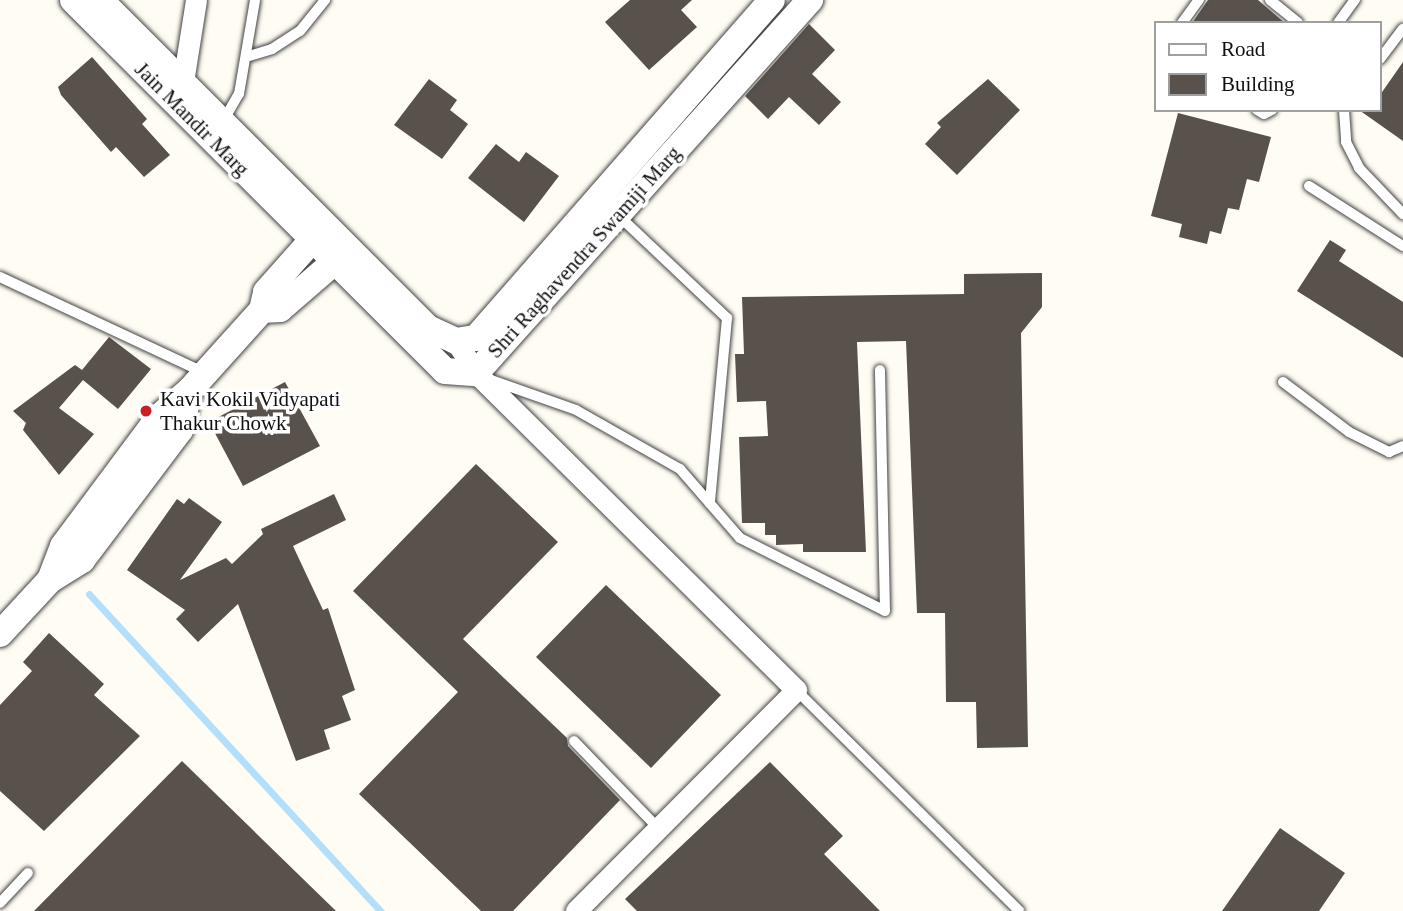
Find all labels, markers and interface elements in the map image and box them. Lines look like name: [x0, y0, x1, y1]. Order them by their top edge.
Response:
legend: [1154, 21, 1382, 112]
text: Road: [1221, 37, 1265, 61]
street label: Jain Mandir Marg: [130, 57, 254, 181]
text: Building: [1221, 72, 1295, 96]
street label: Shri Raghavendra Swamiji Marg: [482, 141, 686, 363]
place label: Kavi Kokil Vidyapati Thakur Chowk: [160, 386, 341, 436]
marker: Kavi Kokil Vidyapati Thakur Chowk: [138, 403, 154, 419]

